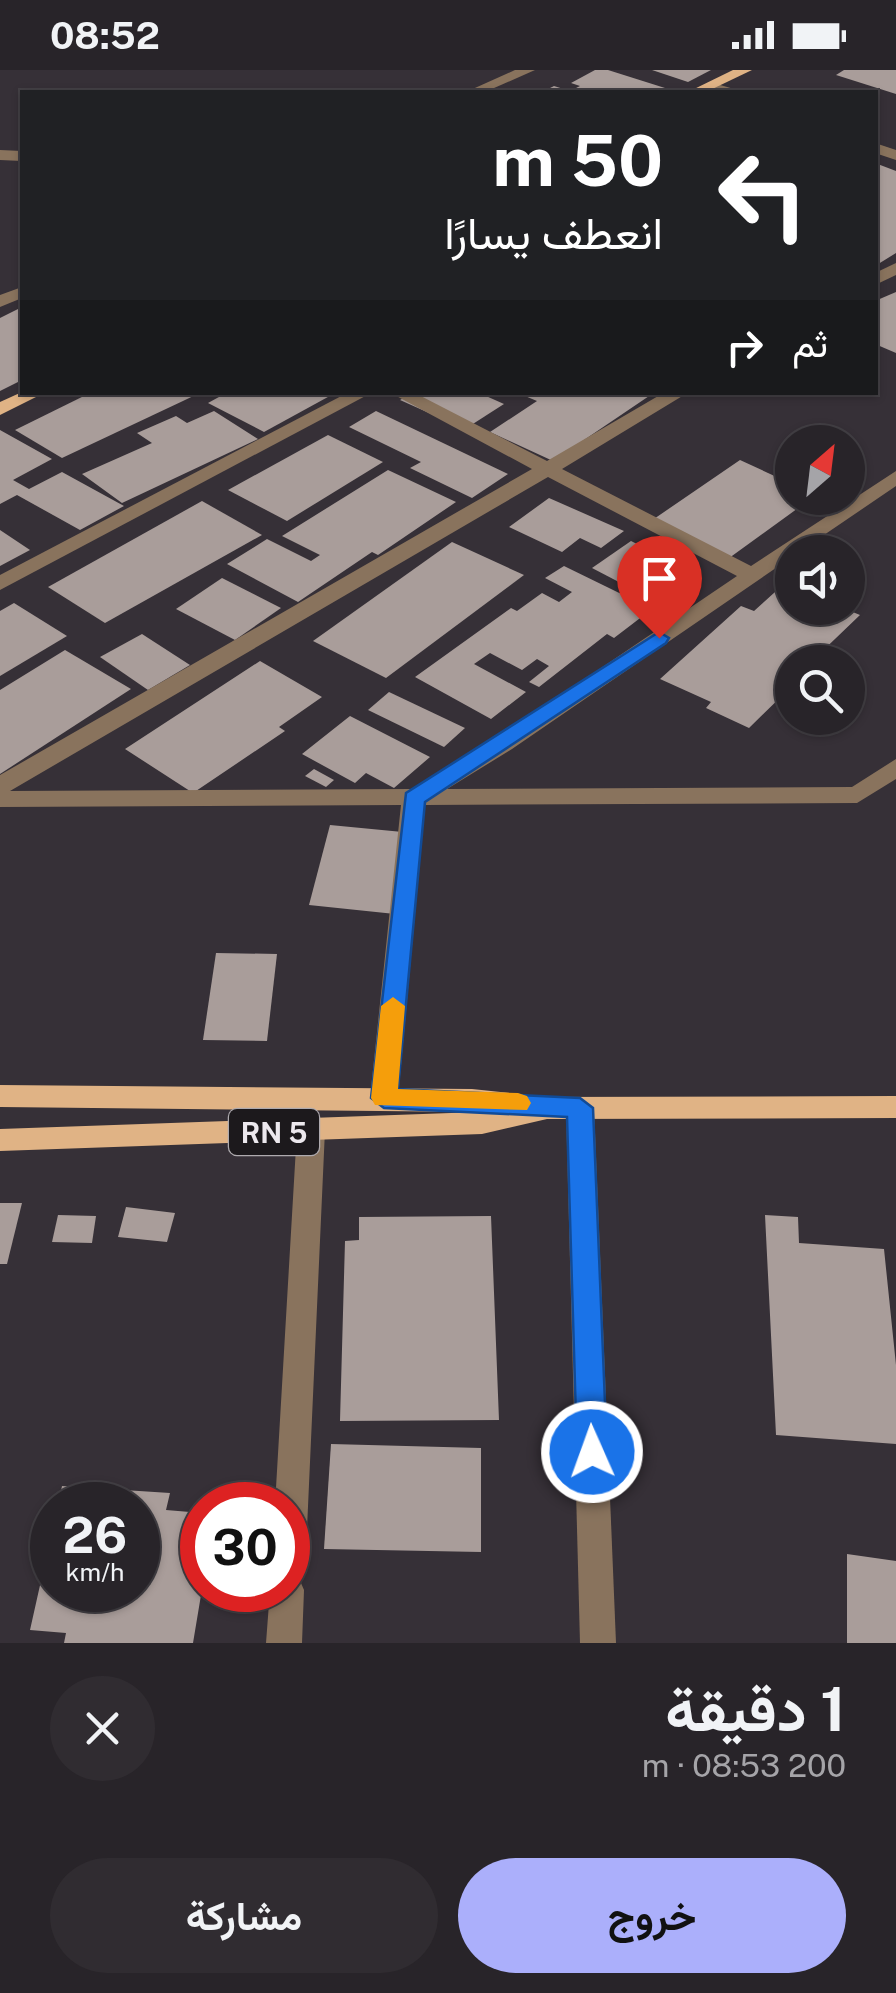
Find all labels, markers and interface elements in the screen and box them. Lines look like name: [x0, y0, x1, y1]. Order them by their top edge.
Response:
text: 08:52: [50, 13, 160, 58]
text: 50 m: [492, 119, 663, 202]
icon: left: [698, 130, 828, 260]
text: انعطف يسارًا: [444, 206, 663, 259]
icon: right: [717, 320, 772, 375]
text: ثم: [792, 321, 828, 366]
north arrow: [775, 425, 865, 515]
map controls: [775, 425, 865, 735]
button: sound: [775, 535, 865, 625]
pin: [617, 536, 702, 639]
icon: arrive: [632, 551, 687, 606]
button: search: [775, 645, 865, 735]
road number: RN 5: [229, 1109, 319, 1155]
position arrow: [540, 1400, 644, 1504]
speed limit sign: 30: [180, 1482, 310, 1612]
text: 26: [63, 1505, 127, 1564]
text: km/h: [66, 1557, 124, 1587]
text: 1 دقيقة: [665, 1674, 846, 1745]
button: close: [50, 1676, 155, 1781]
text: 200 m · 08:53: [642, 1747, 846, 1784]
button: مشاركة: [50, 1858, 438, 1973]
button: خروج: [458, 1858, 846, 1973]

